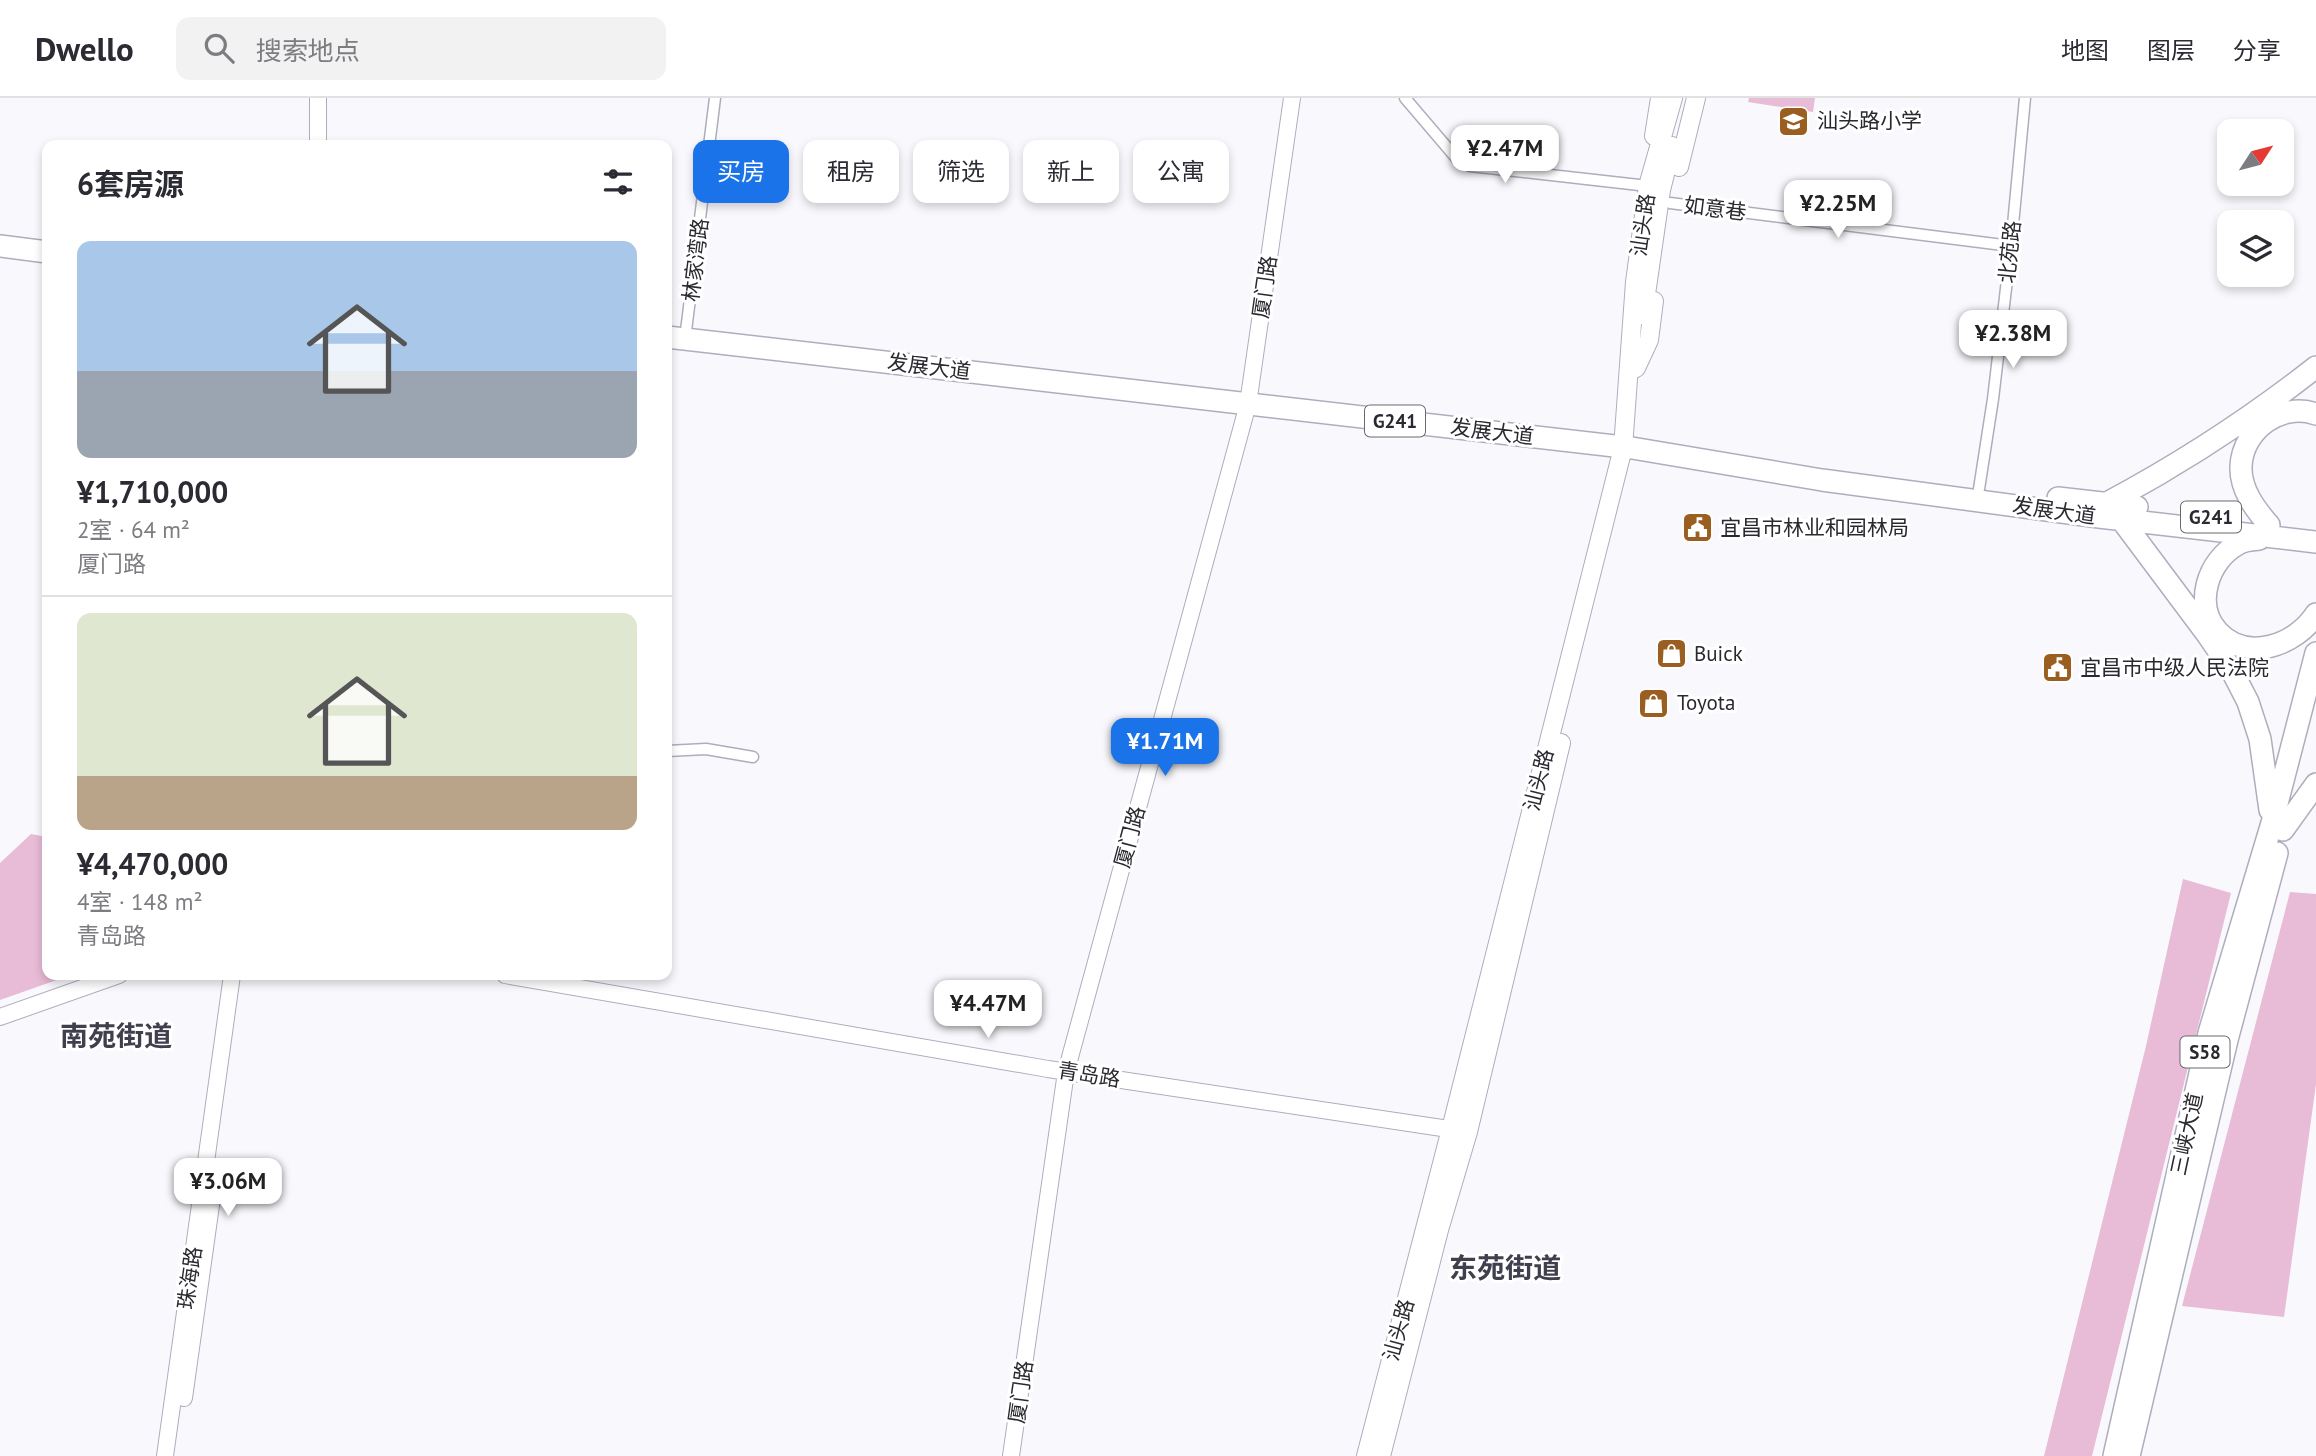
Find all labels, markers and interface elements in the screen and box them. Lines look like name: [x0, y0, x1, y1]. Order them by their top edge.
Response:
search box: [176, 17, 666, 80]
text: Dwello: [35, 27, 134, 70]
icon: search: [200, 29, 238, 67]
text: 搜索地点: [256, 34, 360, 67]
text: 地图: [2061, 35, 2109, 66]
text: 图层: [2147, 35, 2195, 66]
text: 分享: [2233, 35, 2281, 66]
school or university icon: 汕头路小学: [1777, 104, 1811, 138]
place label: 汕头路小学: [1817, 107, 1922, 134]
north arrow: [2217, 119, 2294, 196]
map controls: [2217, 119, 2294, 287]
pin: ¥2.47M: [1448, 126, 1562, 185]
text: ¥2.47M: [1467, 133, 1543, 162]
chip: 买房: [693, 140, 789, 203]
chip: 租房: [803, 140, 899, 203]
chip: 筛选: [913, 140, 1009, 203]
chip: 新上: [1023, 140, 1119, 203]
chip: 公寓: [1133, 140, 1229, 203]
icon: filters: [599, 163, 637, 201]
text: 6套房源: [77, 164, 184, 203]
pin: ¥2.25M: [1781, 180, 1895, 240]
text: ¥2.25M: [1800, 188, 1876, 217]
street label: 如意巷: [1682, 191, 1748, 226]
street label: 汕头路: [1625, 192, 1660, 258]
button: layers: [2217, 210, 2294, 287]
street label: 林家湾路: [677, 217, 714, 303]
street label: 北苑路: [1993, 219, 2026, 285]
street label: 厦门路: [1247, 254, 1282, 320]
icon: home: [294, 286, 420, 412]
pin: ¥2.38M: [1956, 310, 2070, 370]
text: ¥2.38M: [1975, 318, 2051, 347]
street label: 发展大道: [886, 348, 972, 385]
road number: G241: [1365, 406, 1425, 436]
street label: 发展大道: [1449, 413, 1535, 450]
text: ¥1,710,000: [77, 472, 228, 511]
street label: 发展大道: [2011, 491, 2098, 530]
road number: G241: [2181, 502, 2241, 532]
public building icon: 宜昌市林业和园林局: [1680, 511, 1714, 545]
place label: 宜昌市林业和园林局: [1720, 514, 1909, 541]
text: 2室 · 64 m²: [77, 515, 190, 544]
text: 厦门路: [77, 549, 146, 578]
shop icon: Buick: [1654, 637, 1688, 671]
place label: Buick: [1694, 640, 1743, 667]
public building icon: 宜昌市中级人民法院: [2040, 651, 2074, 685]
place label: 宜昌市中级人民法院: [2080, 654, 2269, 681]
icon: home: [294, 658, 420, 784]
shop icon: Toyota: [1637, 686, 1671, 720]
place label: Toyota: [1677, 689, 1735, 716]
pin: ¥1.71M: [1108, 718, 1222, 778]
text: ¥1.71M: [1127, 726, 1203, 755]
street label: 汕头路: [1518, 746, 1559, 814]
street label: 厦门路: [1108, 803, 1151, 871]
text: ¥4,470,000: [77, 844, 228, 883]
text: 4室 · 148 m²: [77, 887, 202, 916]
text: 青岛路: [77, 921, 146, 950]
pin: ¥4.47M: [931, 981, 1045, 1040]
text: ¥4.47M: [950, 988, 1026, 1017]
district label: 南苑街道: [60, 1017, 172, 1054]
road number: S58: [2180, 1036, 2230, 1068]
street label: 青岛路: [1056, 1056, 1122, 1093]
street label: 三峡大道: [2165, 1090, 2208, 1178]
pin: ¥3.06M: [171, 1158, 285, 1218]
text: ¥3.06M: [190, 1166, 266, 1195]
street label: 珠海路: [172, 1245, 207, 1311]
district label: 东苑街道: [1449, 1249, 1561, 1286]
street label: 汕头路: [1377, 1296, 1420, 1364]
street label: 厦门路: [1003, 1359, 1038, 1425]

